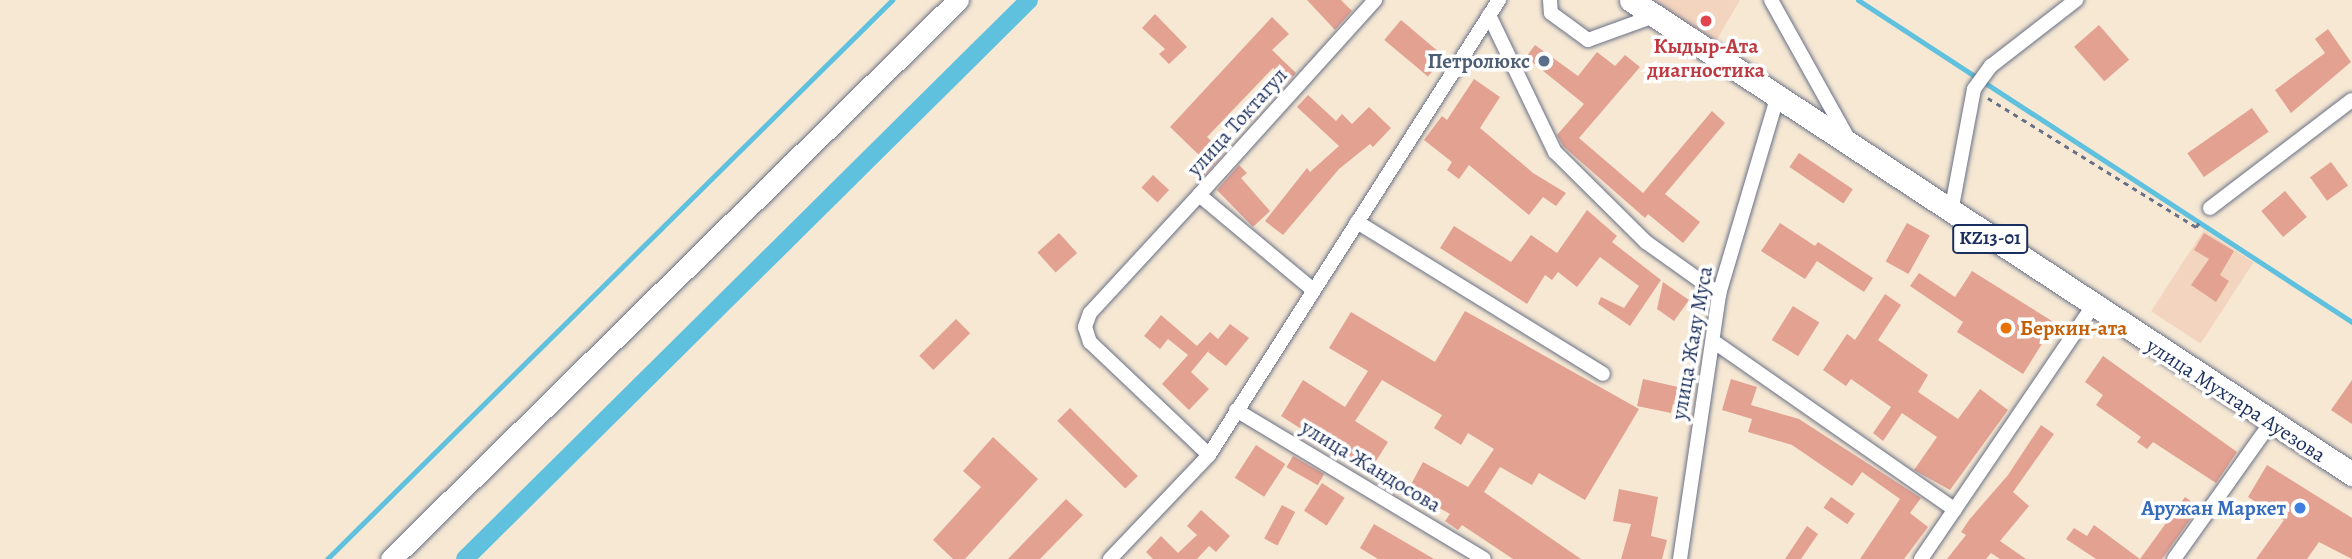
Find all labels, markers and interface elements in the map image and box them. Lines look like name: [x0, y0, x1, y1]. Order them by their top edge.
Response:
marker: Кыдыр-Ата диагностика: [1696, 11, 1716, 31]
place label: Кыдыр-Ата диагностика: [1647, 33, 1765, 83]
place label: Петролюкс: [1427, 48, 1530, 74]
marker: Петролюкс: [1536, 53, 1552, 69]
street label: улица Токтагул: [1182, 63, 1292, 181]
road number: KZ13-01: [1952, 224, 2028, 255]
street label: улица Жаяу Муса: [1666, 264, 1718, 422]
place label: Беркин-ата: [2020, 315, 2127, 341]
marker: Беркин-ата: [1998, 320, 2014, 336]
street label: улица Мухтара Ауезова: [2142, 333, 2330, 467]
street label: улица Жандосова: [1297, 414, 1445, 518]
place label: Аружан Маркет: [2141, 495, 2286, 521]
marker: Аружан Маркет: [2292, 500, 2308, 516]

